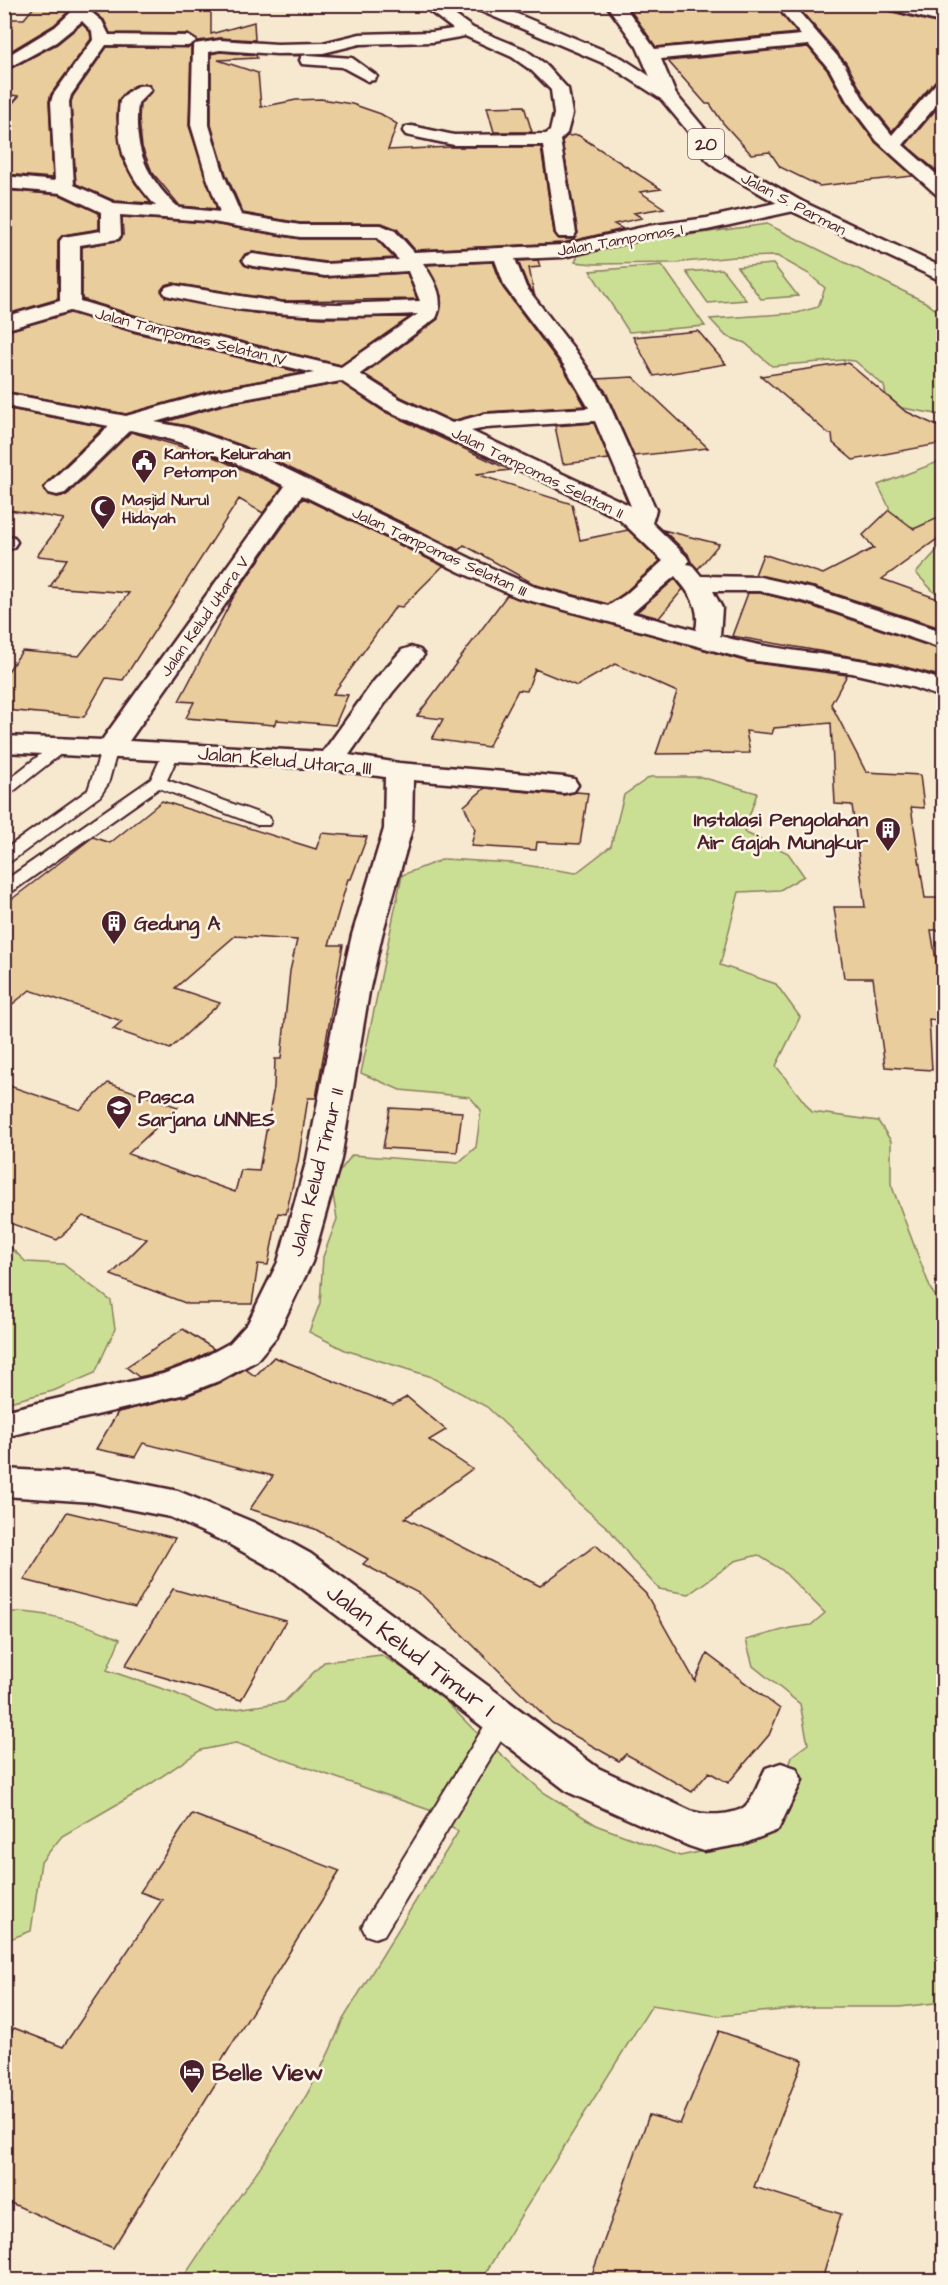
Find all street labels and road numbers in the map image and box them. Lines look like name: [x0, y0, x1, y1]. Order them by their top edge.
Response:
road number: 20: [688, 129, 724, 159]
street label: Jalan S. Parman: [737, 167, 850, 241]
street label: Jalan Tampomas I: [555, 218, 685, 262]
street label: Jalan Tampomas Selatan IV: [93, 303, 289, 371]
street label: Jalan Tampomas Selatan II: [448, 422, 627, 524]
street label: Jalan Tampomas Selatan III: [348, 502, 531, 602]
street label: Jalan Kelud Utara V: [155, 552, 255, 681]
street label: Jalan Kelud Utara III: [197, 739, 373, 783]
street label: Jalan Kelud Timur II: [282, 1085, 351, 1260]
street label: Jalan Kelud Timur I: [319, 1576, 502, 1726]

